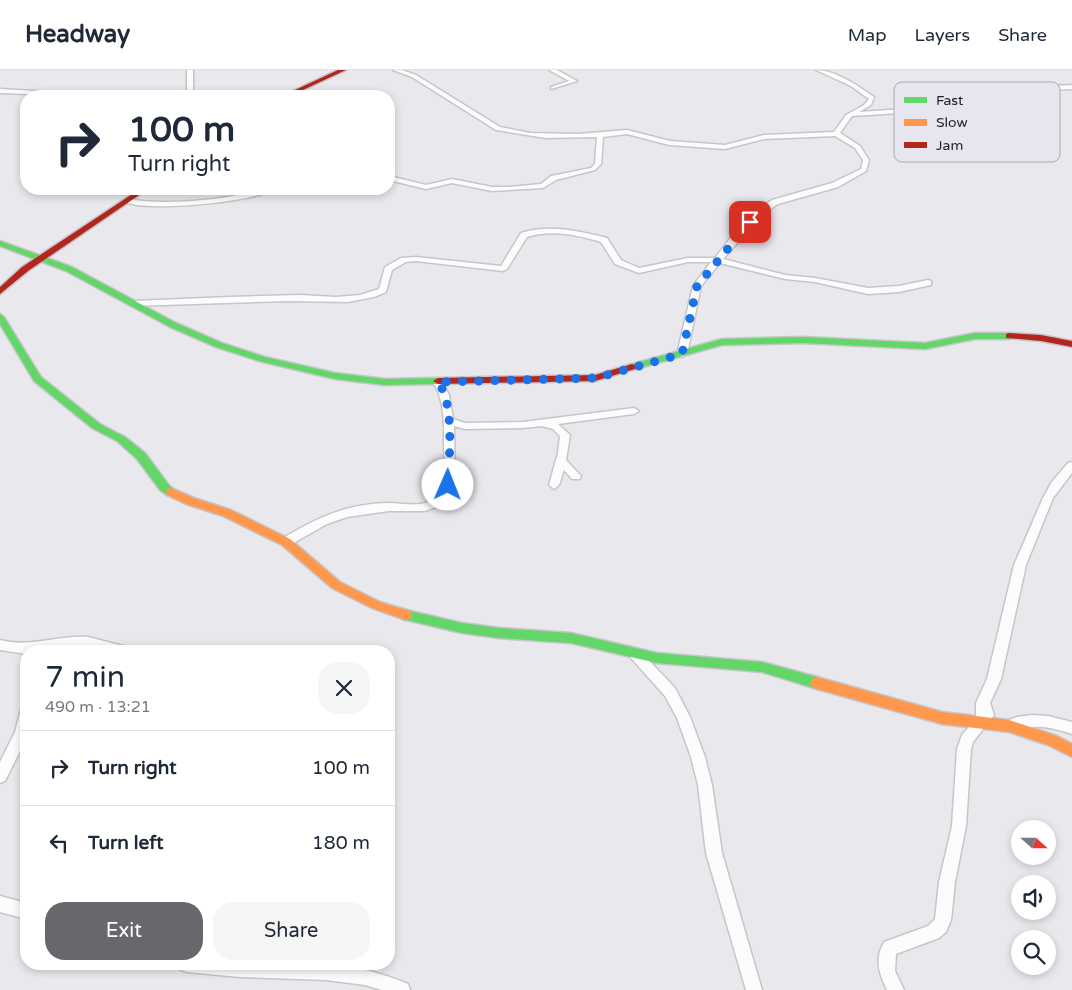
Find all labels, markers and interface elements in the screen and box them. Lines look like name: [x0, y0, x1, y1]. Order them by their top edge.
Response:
text: Headway: [25, 20, 130, 49]
text: Map: [848, 24, 887, 46]
text: Layers: [915, 24, 970, 46]
text: Share: [998, 24, 1047, 46]
legend: [894, 82, 1060, 162]
text: Fast: [936, 92, 964, 109]
text: 100 m: [128, 109, 235, 151]
icon: right: [45, 110, 110, 175]
text: Slow: [936, 114, 968, 131]
text: Jam: [936, 137, 963, 154]
text: Turn right: [128, 151, 230, 177]
pin: [729, 201, 771, 243]
icon: arrive: [736, 208, 764, 236]
position arrow: [421, 458, 473, 510]
text: 7 min: [45, 659, 125, 696]
button: close: [318, 662, 370, 714]
text: 490 m · 13:21: [45, 697, 151, 717]
icon: right: [45, 754, 73, 782]
text: Turn right: [88, 757, 176, 779]
text: 100 m: [312, 757, 370, 779]
north arrow: [1011, 820, 1056, 865]
map controls: [1011, 820, 1056, 975]
icon: left: [45, 829, 73, 857]
text: Turn left: [88, 832, 164, 854]
text: 180 m: [312, 832, 370, 854]
button: sound: [1011, 875, 1056, 920]
button: Exit: [45, 902, 203, 960]
button: Share: [213, 902, 370, 960]
button: search: [1011, 930, 1056, 975]

